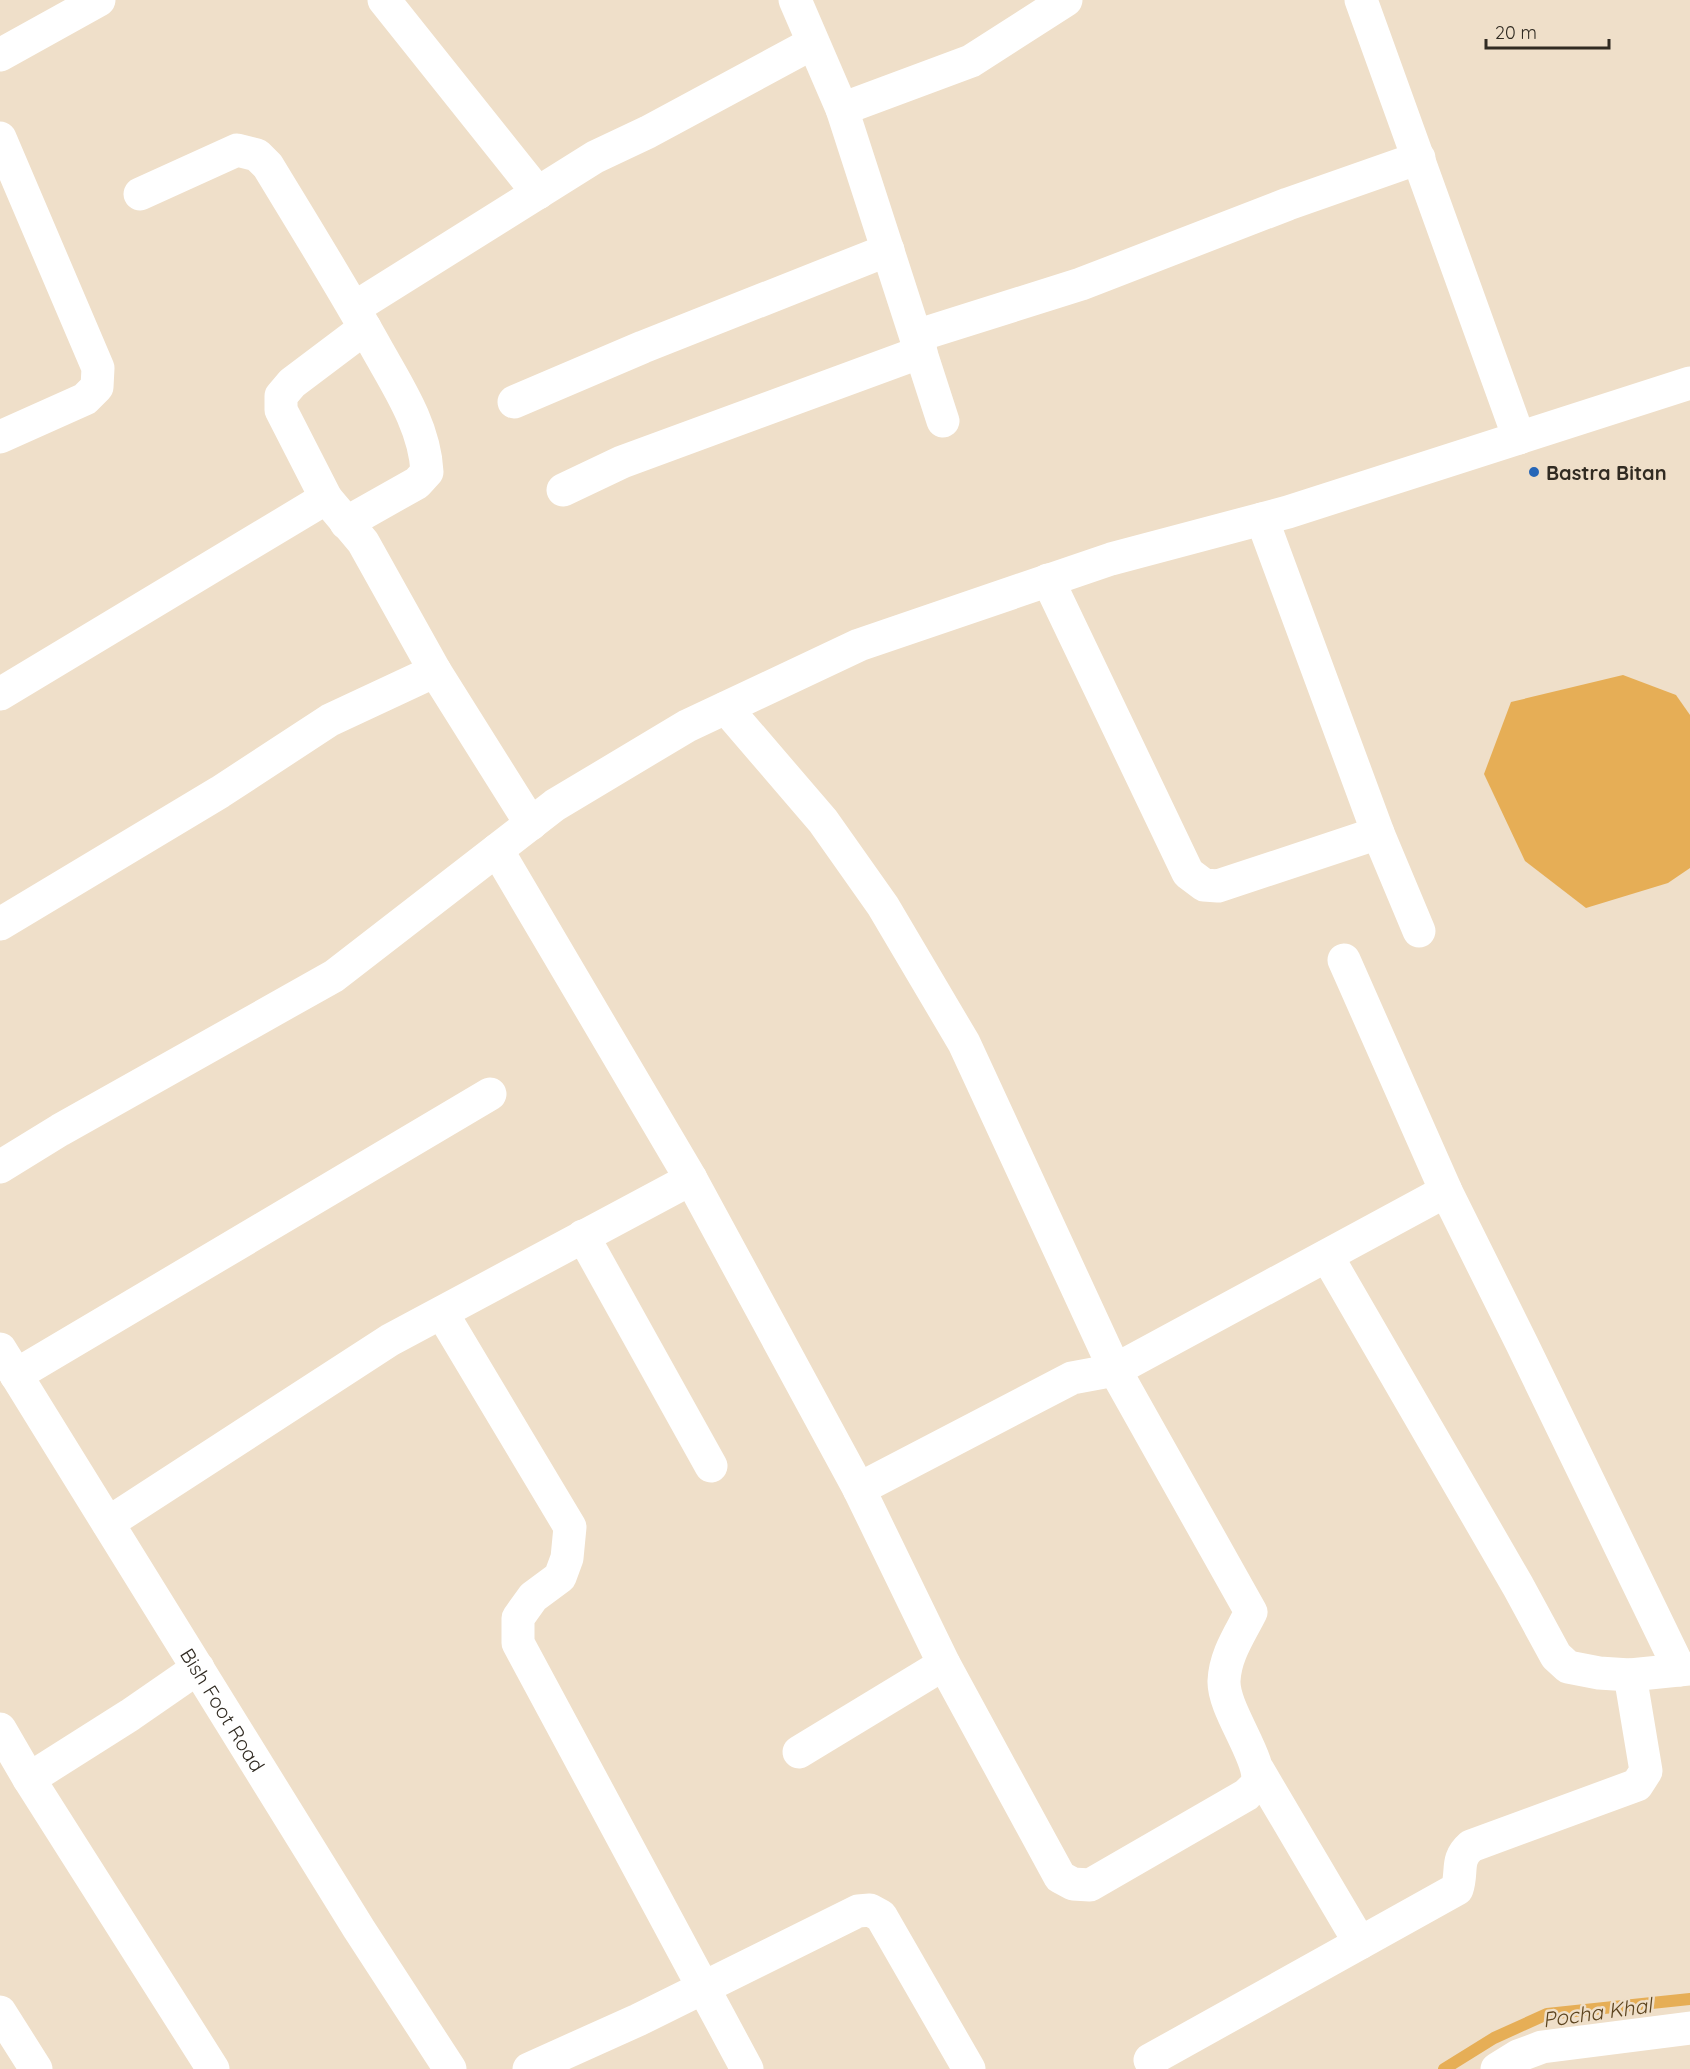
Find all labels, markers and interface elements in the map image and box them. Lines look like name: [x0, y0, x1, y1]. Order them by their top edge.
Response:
scale bar: [1486, 12, 1609, 50]
text: 20 m: [1495, 21, 1537, 44]
place label: Bastra Bitan: [1546, 460, 1667, 485]
marker: Bastra Bitan: [1527, 465, 1541, 479]
street label: Bish Foot Road: [176, 1643, 271, 1776]
water label: Pocha Khal: [1541, 1991, 1655, 2033]

